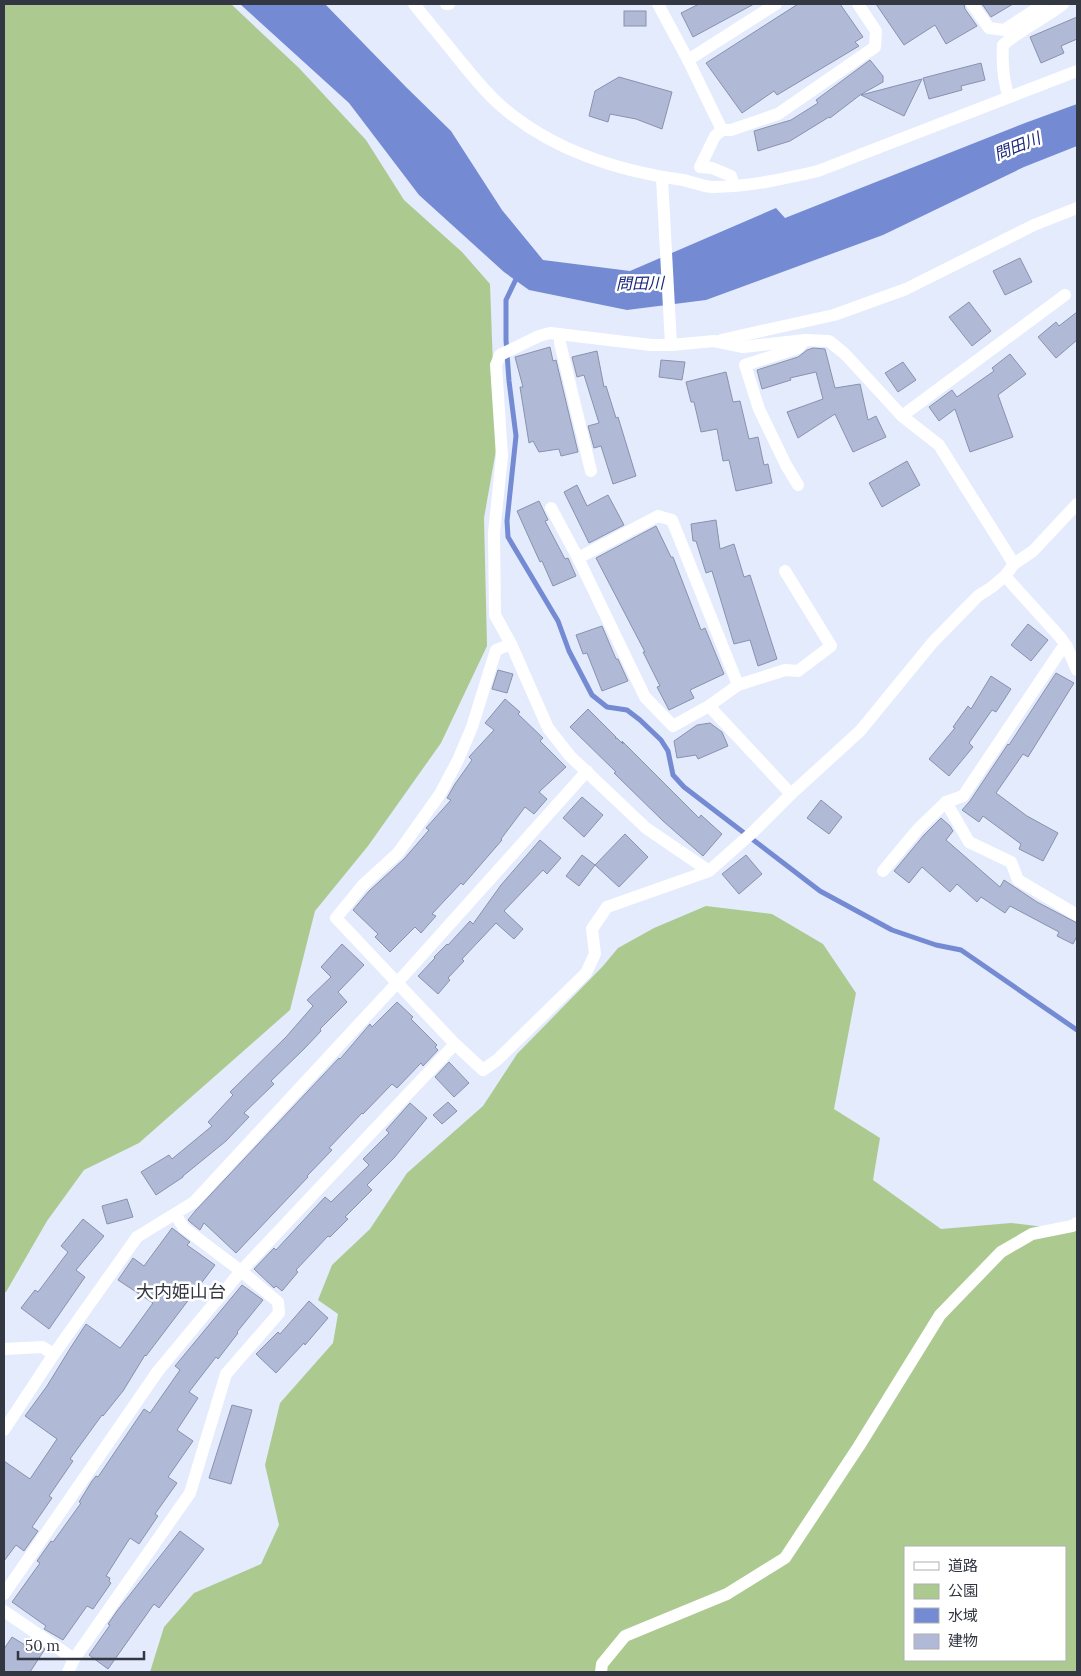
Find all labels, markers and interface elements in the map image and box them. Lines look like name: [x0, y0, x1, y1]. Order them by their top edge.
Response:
water label: 問田川: [991, 127, 1045, 164]
water label: 問田川: [616, 273, 666, 293]
district label: 大内姫山台: [136, 1280, 226, 1303]
legend: [904, 1546, 1066, 1661]
text: 道路: [948, 1556, 978, 1575]
text: 公園: [948, 1581, 978, 1600]
text: 水域: [948, 1606, 978, 1625]
scale bar: [18, 1628, 144, 1660]
text: 建物: [948, 1631, 978, 1650]
text: 50 m: [25, 1636, 60, 1655]

